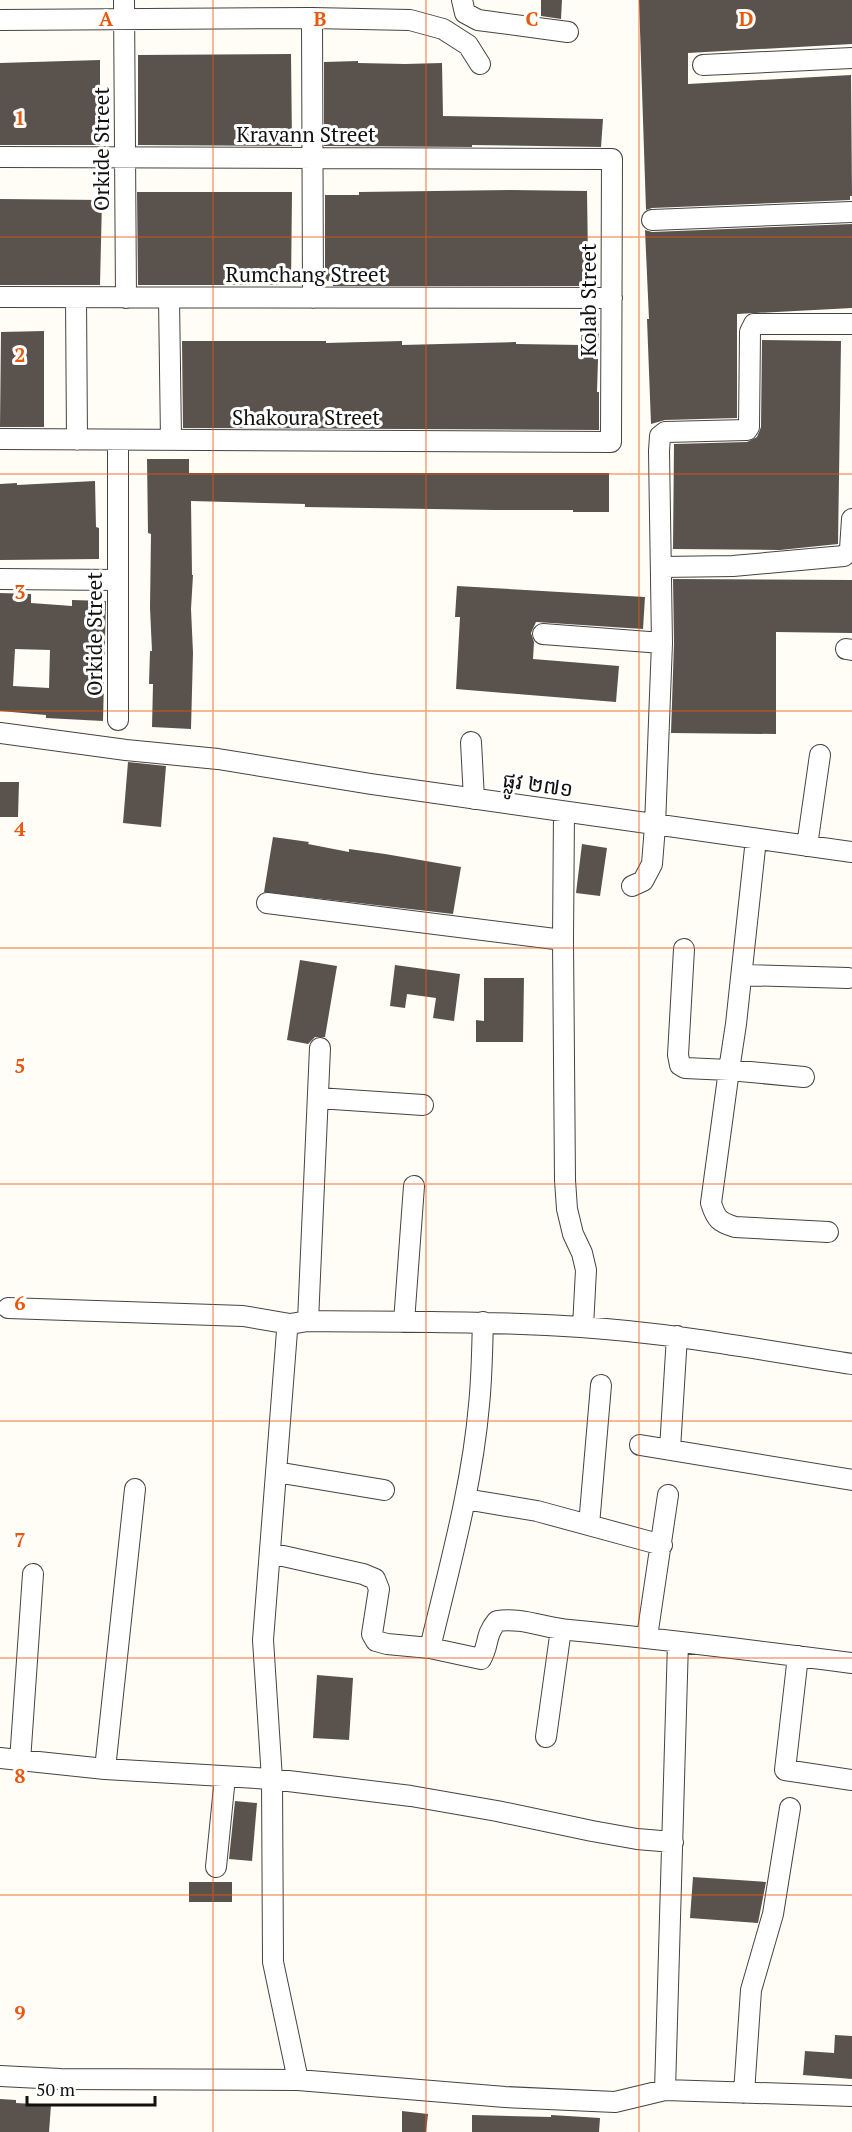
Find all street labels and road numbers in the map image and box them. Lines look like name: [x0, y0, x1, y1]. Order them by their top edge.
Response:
street label: Orkide Street: [87, 87, 115, 211]
street label: Kravann Street: [236, 120, 376, 148]
street label: Kolab Street: [574, 243, 602, 357]
street label: Rumchang Street: [226, 260, 387, 288]
street label: Shakoura Street: [232, 403, 380, 431]
street label: Orkide Street: [80, 572, 108, 696]
street label: ផ្លូវ ២៧១: [500, 765, 575, 809]

